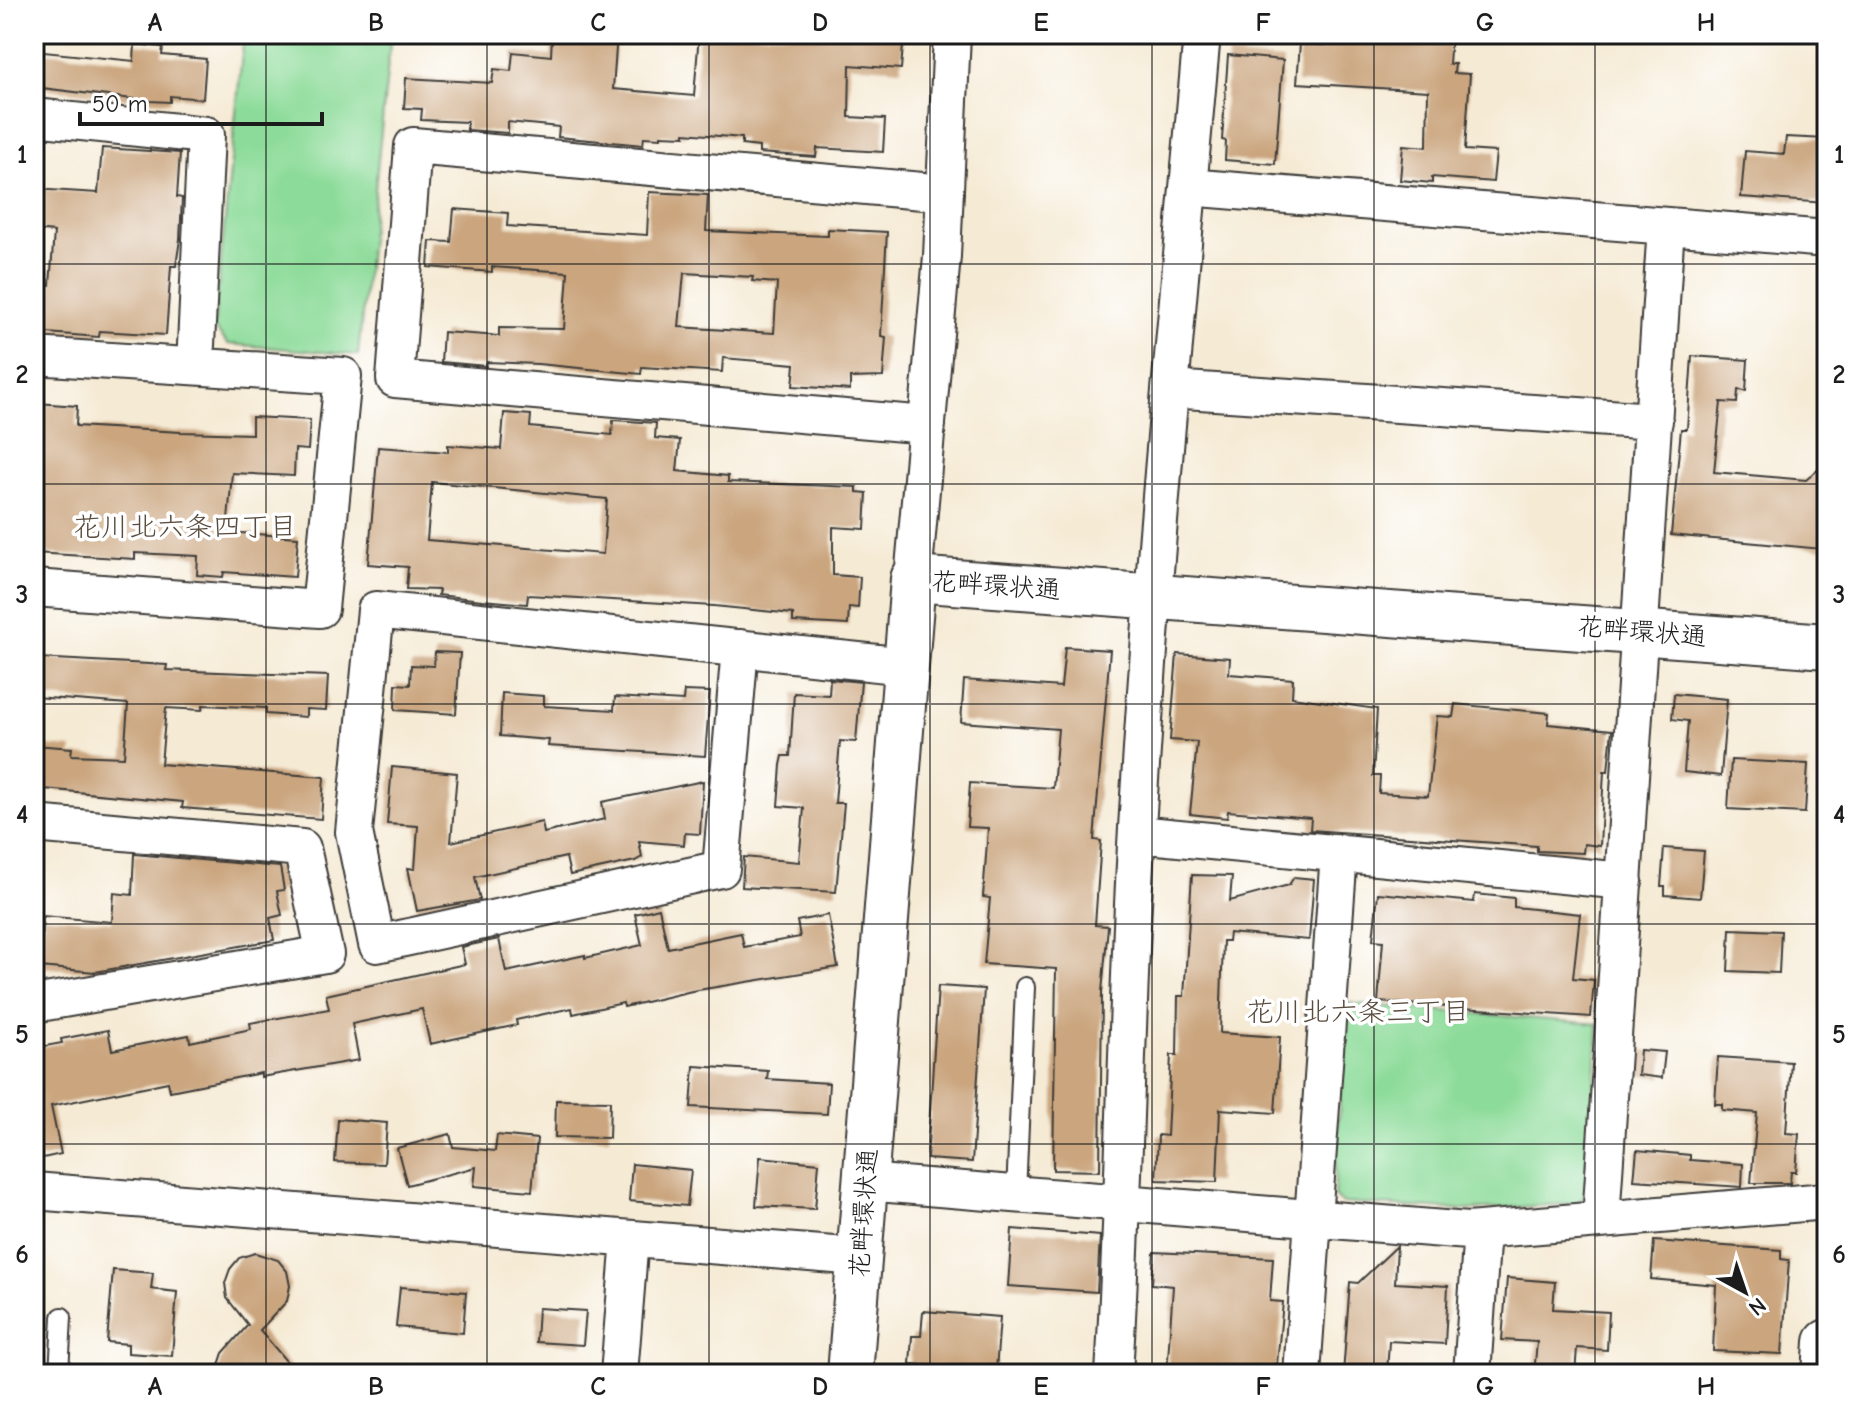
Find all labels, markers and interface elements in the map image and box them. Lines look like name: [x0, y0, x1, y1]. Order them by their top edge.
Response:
text: A: [148, 8, 163, 38]
text: B: [368, 8, 384, 38]
text: C: [590, 8, 606, 38]
text: D: [812, 8, 828, 38]
text: E: [1033, 8, 1049, 38]
text: F: [1255, 8, 1271, 38]
text: G: [1476, 8, 1494, 38]
text: H: [1697, 8, 1715, 38]
scale bar: [80, 76, 322, 126]
text: 50 m: [92, 90, 148, 118]
text: 1: [17, 140, 27, 170]
text: 1: [1834, 140, 1844, 170]
text: 2: [16, 360, 28, 390]
text: 2: [1833, 360, 1845, 390]
district label: 花川北六条四丁目: [73, 511, 297, 543]
street label: 花畔環状通: [930, 566, 1062, 605]
text: 3: [16, 580, 28, 610]
text: 3: [1833, 580, 1845, 610]
street label: 花畔環状通: [1576, 611, 1708, 653]
text: 4: [16, 800, 28, 830]
text: 4: [1833, 800, 1845, 830]
district label: 花川北六条三丁目: [1246, 996, 1470, 1028]
text: 5: [15, 1020, 29, 1050]
text: 5: [1832, 1020, 1846, 1050]
street label: 花畔環状通: [844, 1147, 883, 1279]
text: 6: [15, 1240, 29, 1270]
text: 6: [1832, 1240, 1846, 1270]
north arrow: [1705, 1252, 1785, 1332]
text: N: [1743, 1292, 1771, 1321]
text: A: [148, 1372, 163, 1402]
text: B: [368, 1372, 384, 1402]
text: C: [590, 1372, 606, 1402]
text: D: [812, 1372, 828, 1402]
text: E: [1033, 1372, 1049, 1402]
text: F: [1255, 1372, 1271, 1402]
text: G: [1476, 1372, 1494, 1402]
text: H: [1697, 1372, 1715, 1402]

